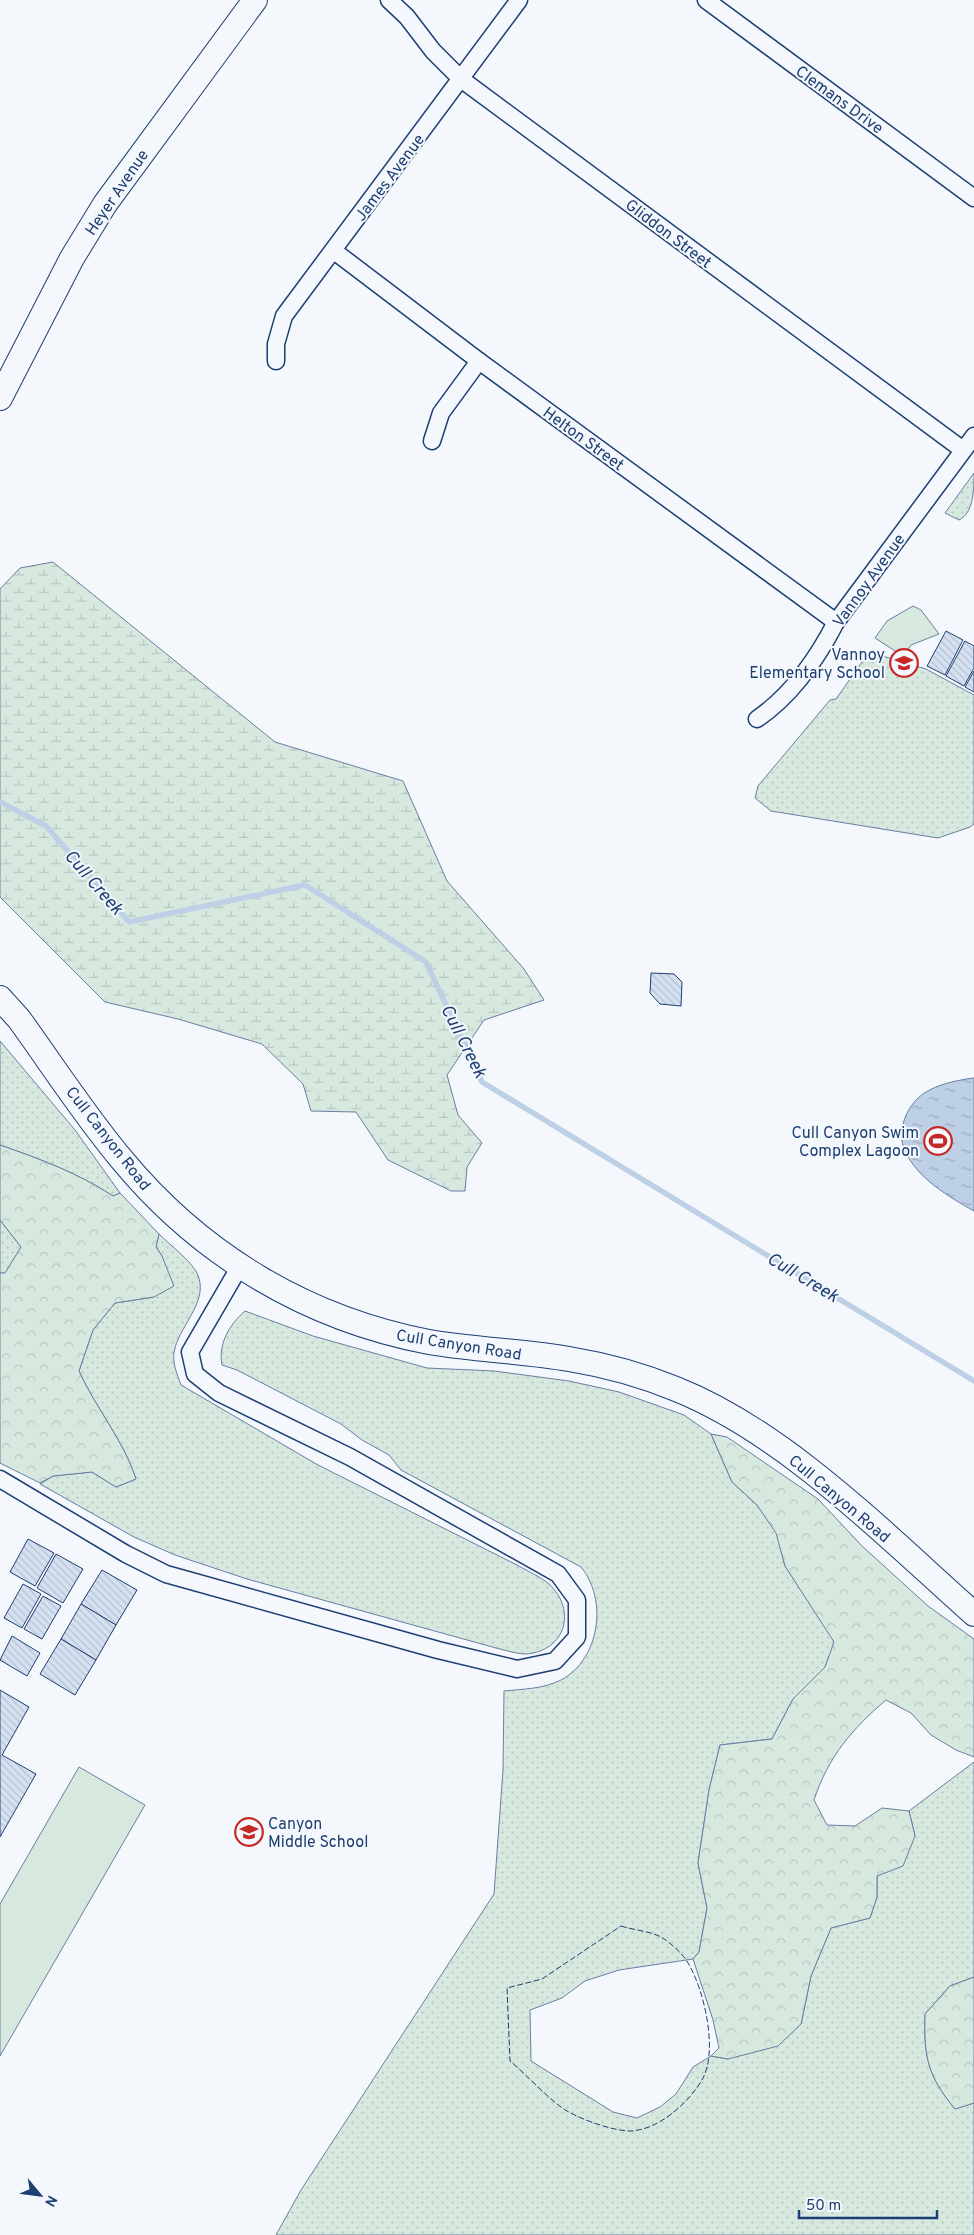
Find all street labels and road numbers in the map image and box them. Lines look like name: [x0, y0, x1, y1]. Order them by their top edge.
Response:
street label: Clemans Drive: [791, 62, 887, 139]
street label: James Avenue: [351, 131, 430, 226]
street label: Heyer Avenue: [82, 146, 154, 240]
street label: Gliddon Street: [621, 196, 715, 274]
street label: Helton Street: [538, 403, 627, 476]
street label: Vannoy Avenue: [829, 531, 910, 632]
street label: Cull Canyon Road: [61, 1083, 154, 1195]
street label: Cull Canyon Road: [395, 1326, 523, 1366]
street label: Cull Canyon Road: [784, 1451, 894, 1548]

